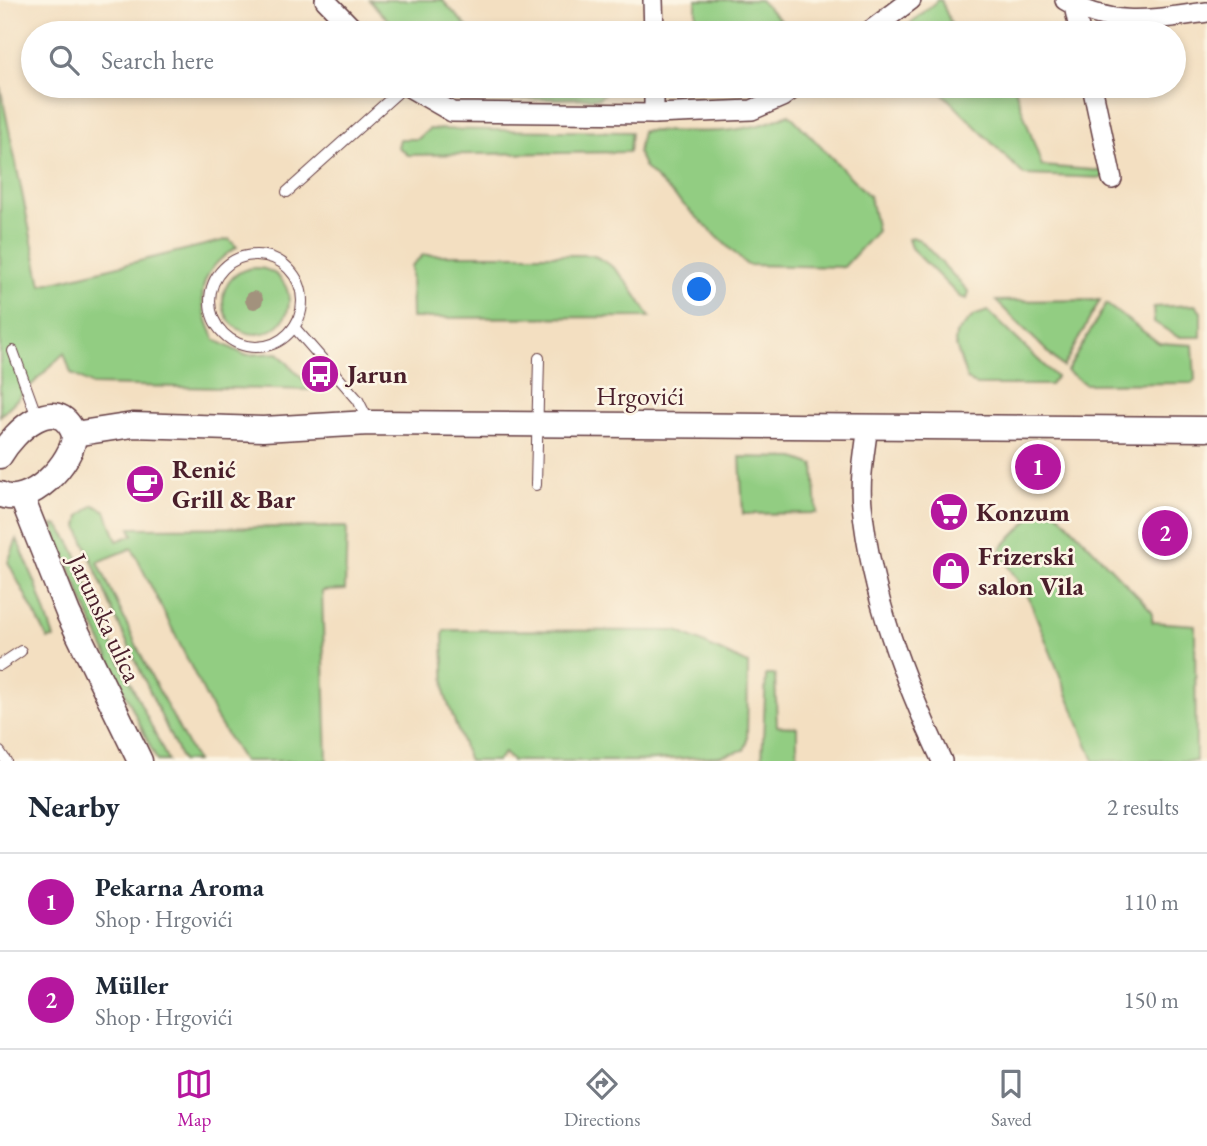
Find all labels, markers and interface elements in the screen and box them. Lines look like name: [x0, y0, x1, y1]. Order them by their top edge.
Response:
search box: [21, 21, 1186, 98]
icon: search: [45, 41, 83, 79]
text: Search here: [101, 43, 214, 77]
your location: [682, 272, 716, 306]
bus stop icon: Jarun: [299, 353, 341, 395]
place label: Jarun: [344, 357, 408, 391]
street label: Hrgovići: [596, 379, 684, 413]
pin: 1: [1015, 441, 1061, 493]
place label: Renić Grill & Bar: [172, 452, 295, 516]
cafe icon: Renić Grill & Bar: [124, 463, 166, 505]
supermarket icon: Konzum: [928, 491, 970, 533]
place label: Konzum: [976, 495, 1070, 529]
pin: 2: [1142, 507, 1188, 559]
place label: Frizerski salon Vila: [978, 539, 1084, 603]
street label: Jarunska ulica: [60, 546, 150, 688]
shop icon: Frizerski salon Vila: [930, 550, 972, 592]
text: Nearby: [28, 787, 120, 826]
text: 2 results: [1107, 792, 1179, 822]
text: Pekarna Aroma: [95, 870, 264, 904]
text: 1: [45, 887, 57, 917]
text: 110 m: [1123, 887, 1179, 917]
text: Shop · Hrgovići: [95, 904, 233, 934]
text: Müller: [95, 968, 169, 1002]
text: 2: [45, 985, 57, 1015]
text: 150 m: [1123, 985, 1179, 1015]
text: Shop · Hrgovići: [95, 1002, 233, 1032]
tab: Map: [175, 1065, 213, 1132]
tab: Directions: [564, 1065, 640, 1132]
tab: Saved: [991, 1065, 1032, 1132]

